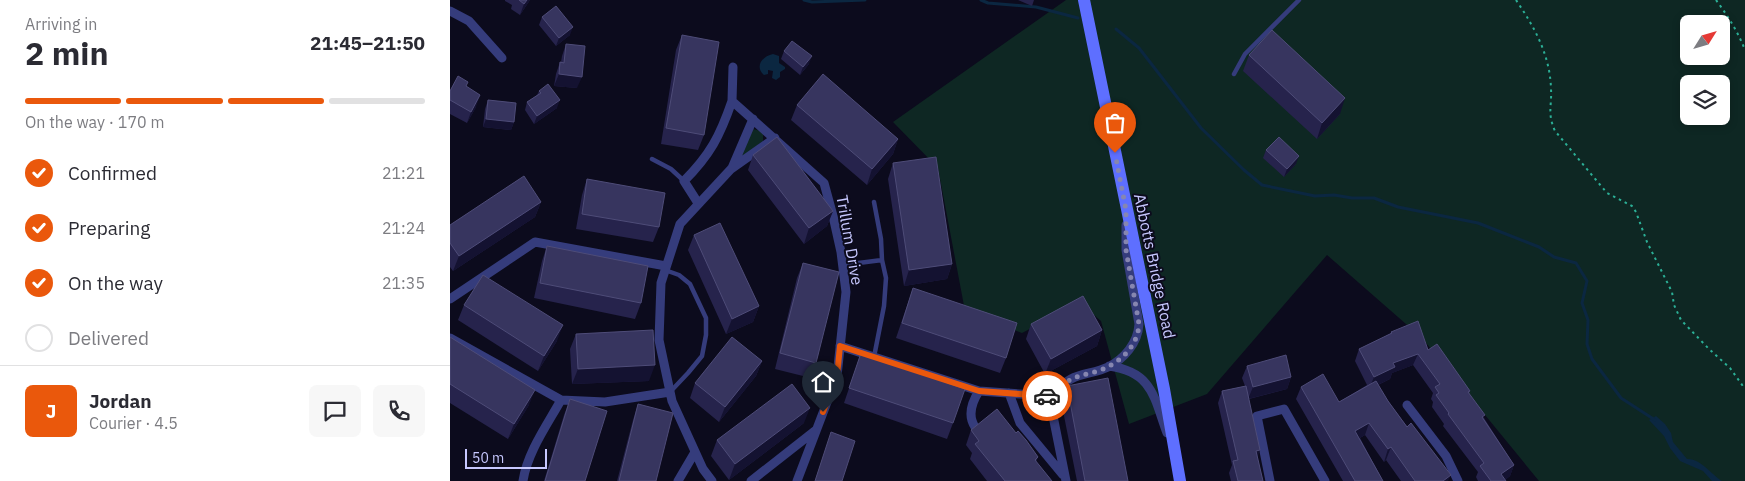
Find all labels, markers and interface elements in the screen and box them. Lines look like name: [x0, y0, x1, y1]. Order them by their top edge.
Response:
text: Arriving in: [25, 14, 97, 34]
north arrow: [1680, 15, 1730, 65]
map controls: [1680, 15, 1730, 125]
text: 21:45–21:50: [310, 31, 425, 55]
text: 2 min: [25, 32, 109, 74]
button: layers: [1680, 75, 1730, 125]
pin: [1094, 102, 1136, 153]
icon: bag: [1101, 109, 1129, 137]
text: On the way · 170 m: [25, 112, 164, 132]
icon: check: [25, 159, 53, 187]
text: Confirmed: [68, 161, 157, 185]
text: 21:21: [382, 163, 425, 183]
street label: Abbotts Bridge Road: [1130, 192, 1180, 340]
street label: Trillum Drive: [832, 194, 868, 287]
icon: check: [25, 214, 53, 242]
text: Preparing: [68, 216, 150, 240]
text: 21:24: [382, 218, 425, 238]
icon: check: [25, 269, 53, 297]
text: On the way: [68, 271, 163, 295]
text: 21:35: [382, 273, 425, 293]
text: Delivered: [68, 326, 149, 350]
pin: [802, 361, 844, 412]
icon: home: [809, 368, 837, 396]
courier: [1022, 371, 1072, 421]
icon: car: [1033, 382, 1061, 410]
button: chat: [309, 385, 361, 437]
button: phone: [373, 385, 425, 437]
text: Jordan: [89, 389, 152, 413]
text: J: [46, 399, 56, 423]
text: Courier · 4.5: [89, 413, 178, 433]
scale bar: [465, 446, 548, 469]
text: 50 m: [472, 449, 504, 467]

